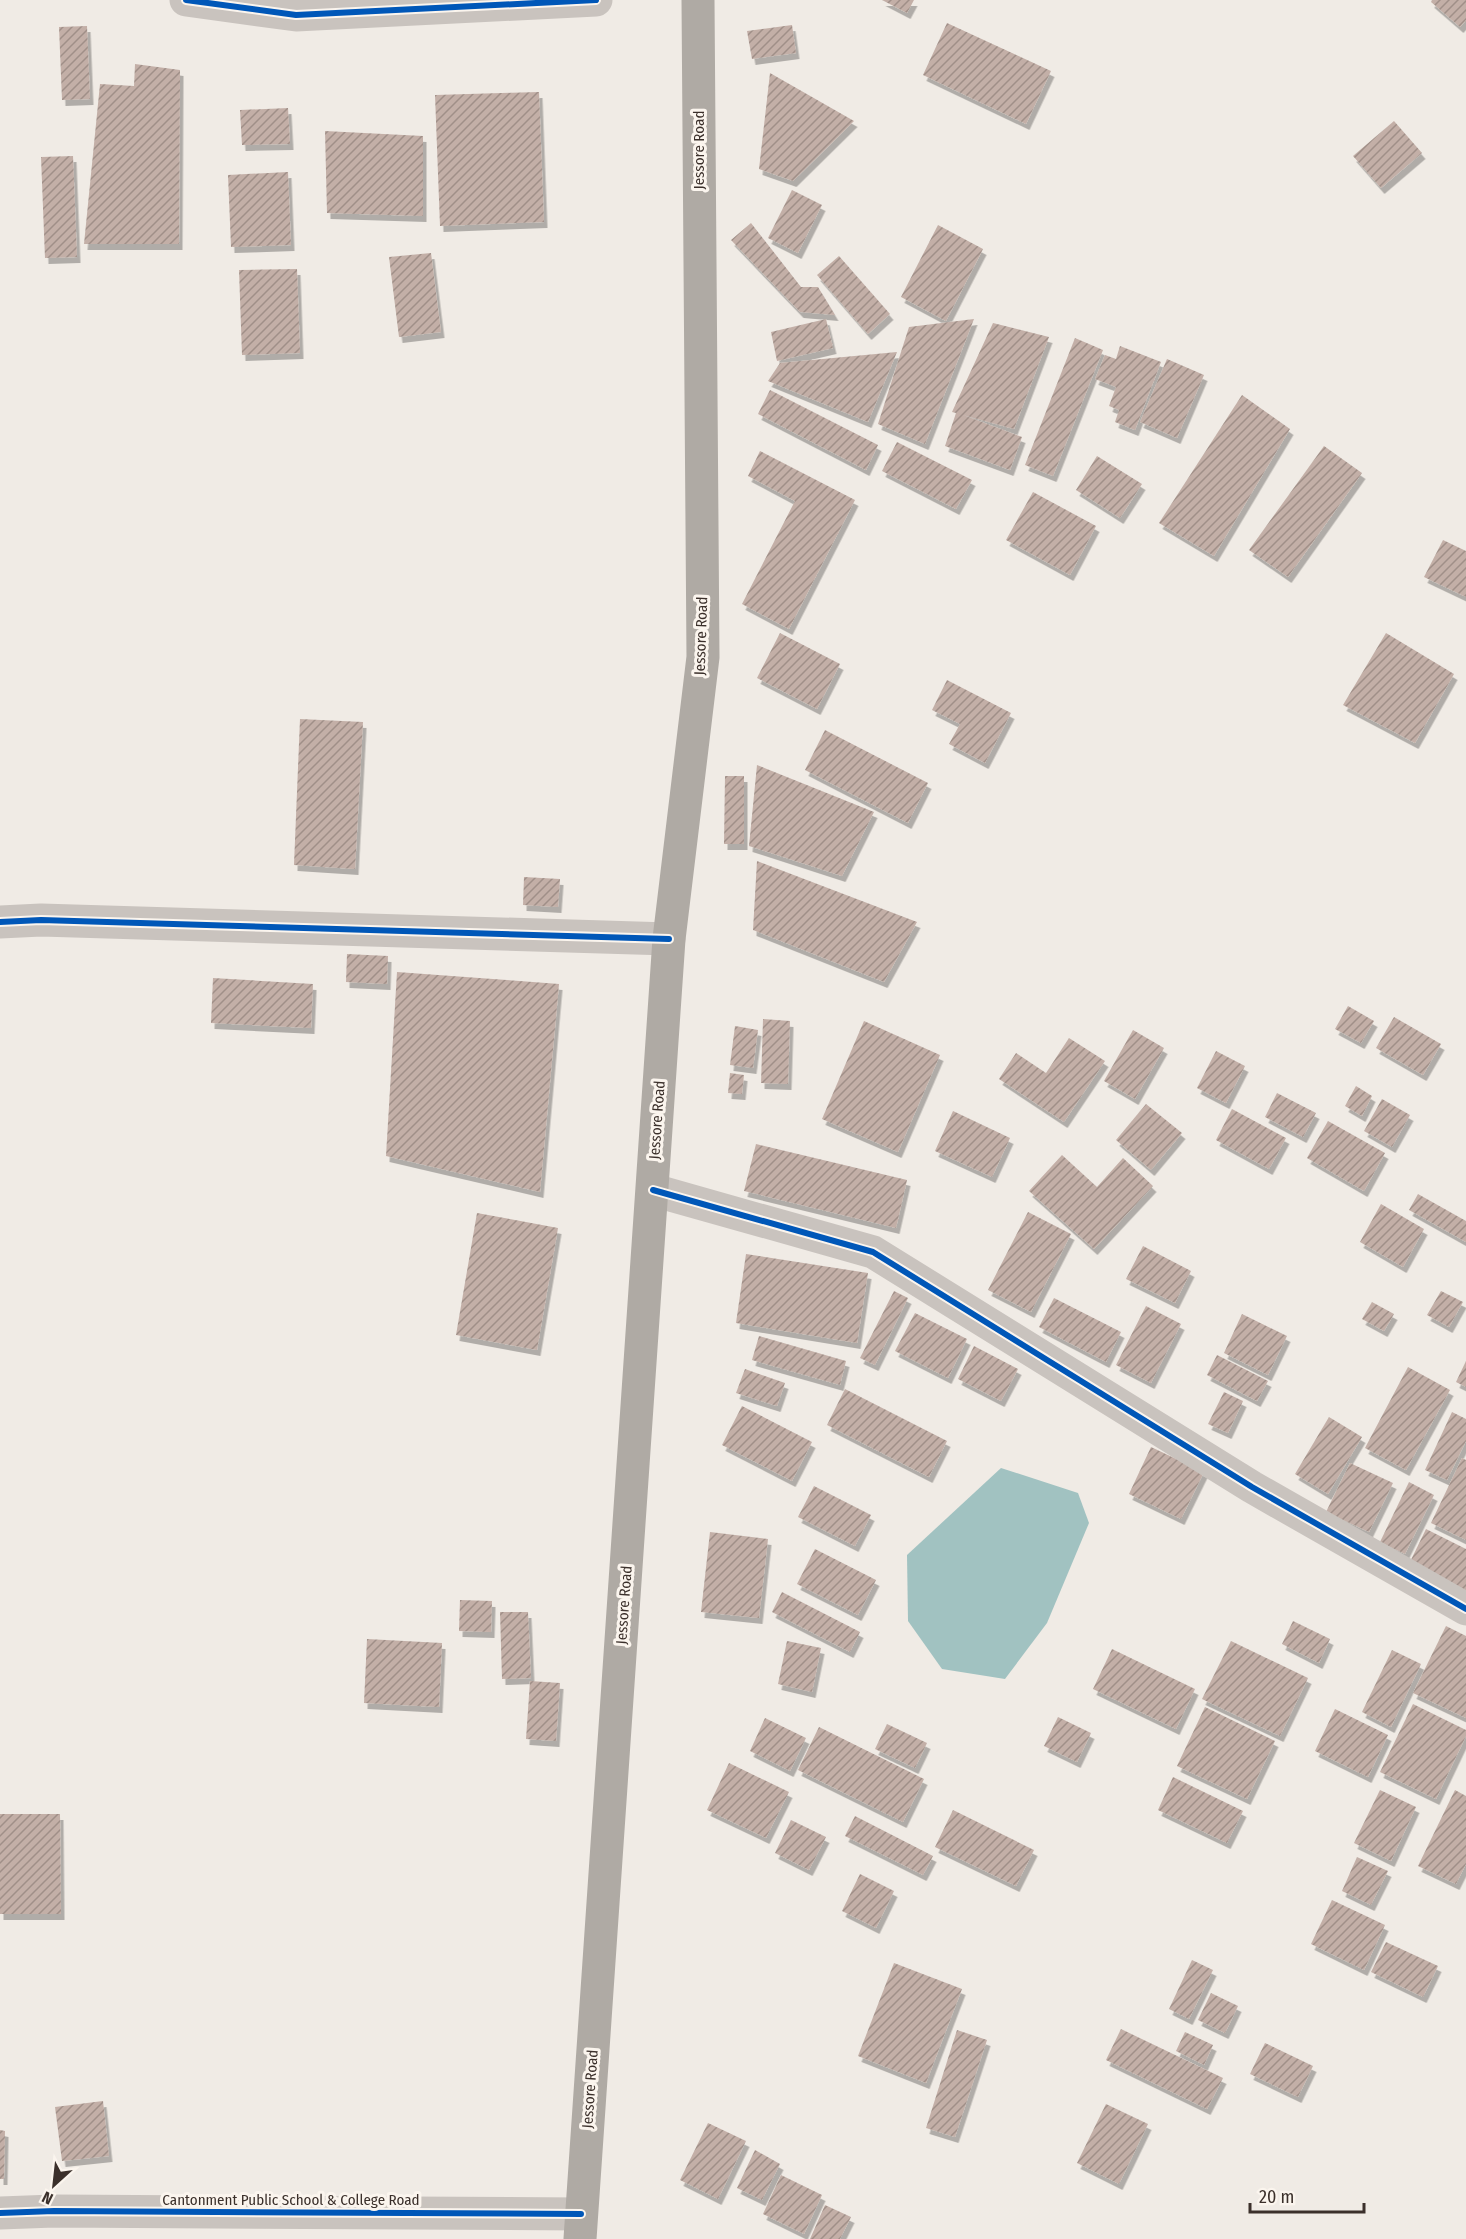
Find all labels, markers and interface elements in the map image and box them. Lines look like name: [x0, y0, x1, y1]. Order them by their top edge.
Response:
street label: Jessore Road: [690, 111, 708, 189]
street label: Jessore Road: [691, 596, 711, 676]
street label: Jessore Road: [645, 1080, 669, 1160]
street label: Jessore Road: [612, 1565, 636, 1645]
street label: Jessore Road: [578, 2049, 602, 2129]
north arrow: [24, 2155, 84, 2215]
scale bar: [1250, 2176, 1364, 2214]
text: 20 m: [1259, 2186, 1294, 2208]
text: N: [39, 2187, 56, 2209]
street label: Cantonment Public School & College Road: [162, 2191, 420, 2209]

